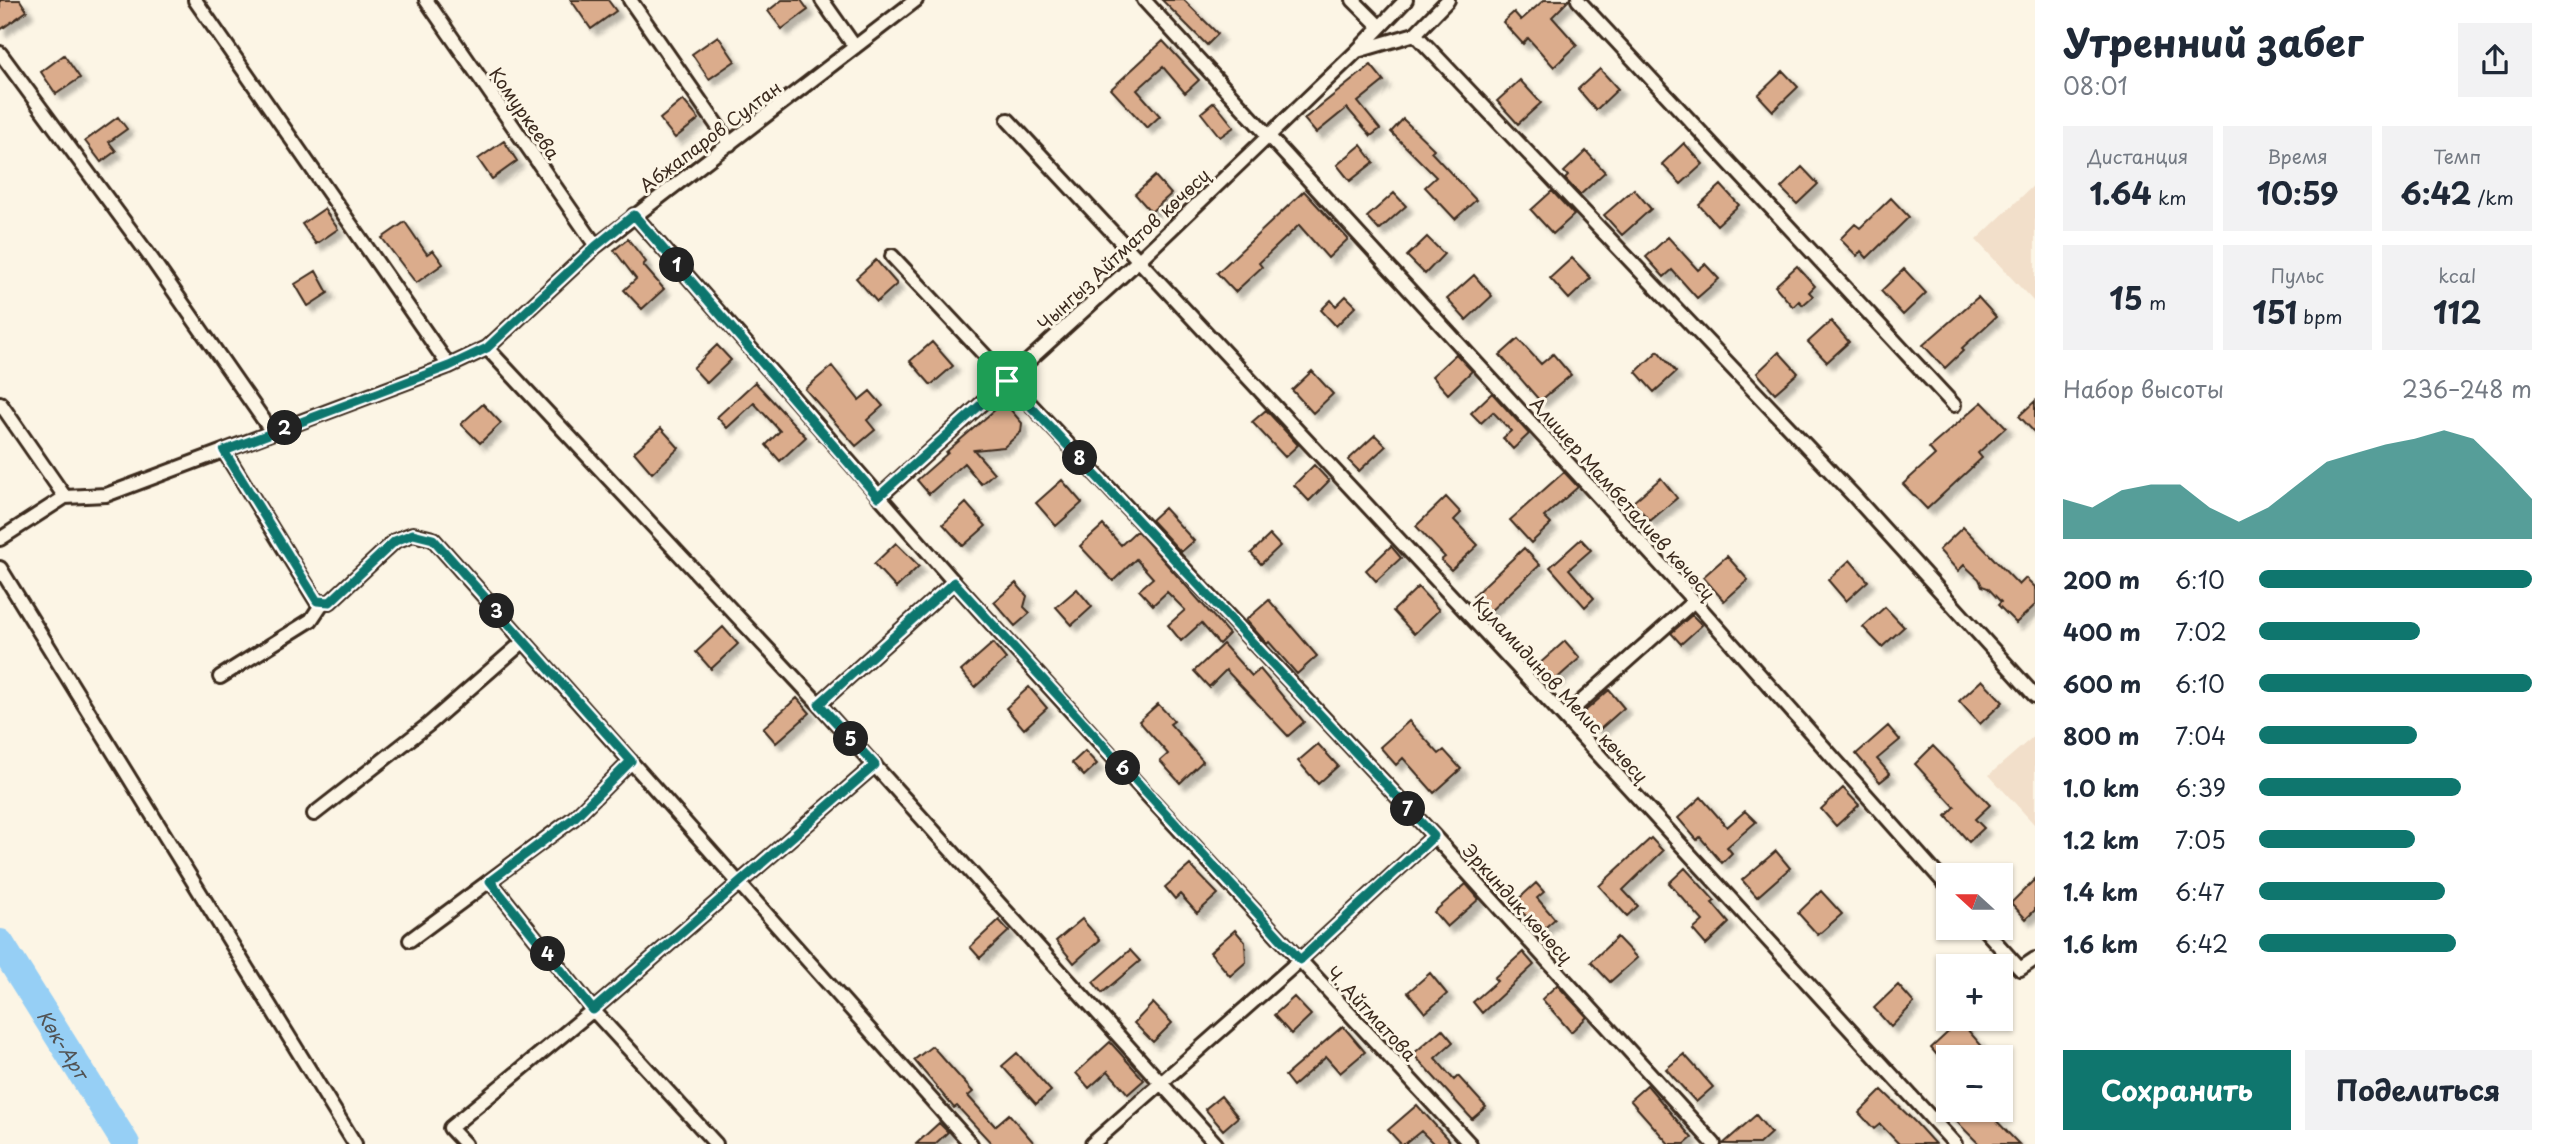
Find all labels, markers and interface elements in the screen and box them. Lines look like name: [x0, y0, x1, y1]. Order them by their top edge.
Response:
text: Утренний забег: [2063, 13, 2363, 70]
button: share: [2458, 23, 2532, 97]
street label: Комуркеева: [483, 61, 567, 165]
text: 08:01: [2063, 68, 2128, 103]
street label: Абжапаров Султан: [633, 74, 787, 198]
text: Дистанция: [2087, 142, 2188, 170]
text: Время: [2267, 142, 2328, 170]
text: Темп: [2433, 142, 2481, 170]
street label: Чынгыз Айтматов көчөсү: [1031, 161, 1216, 336]
text: 1.64: [2089, 170, 2152, 215]
text: 10:59: [2256, 170, 2339, 215]
text: 6:42: [2401, 170, 2471, 215]
text: km: [2152, 183, 2187, 211]
text: /km: [2471, 183, 2514, 211]
pin: 1: [660, 247, 694, 282]
text: 1: [672, 250, 681, 278]
text: Пульс: [2271, 261, 2324, 289]
text: kcal: [2438, 261, 2476, 289]
text: 15: [2109, 275, 2143, 320]
text: m: [2143, 288, 2166, 316]
text: 151: [2252, 289, 2297, 334]
text: 112: [2433, 289, 2481, 334]
text: bpm: [2297, 302, 2343, 330]
pin: [977, 351, 1037, 411]
icon: arrive: [988, 362, 1026, 400]
text: Набор высоты: [2063, 371, 2224, 406]
text: 236–248 m: [2402, 371, 2532, 406]
street label: Алишер Мамбеталиев көчөсү: [1524, 390, 1722, 606]
pin: 2: [268, 410, 302, 446]
text: 2: [278, 413, 291, 441]
pin: 8: [1062, 440, 1098, 476]
text: 8: [1074, 443, 1085, 471]
text: 200 m: [2063, 562, 2140, 597]
text: 6:10: [2175, 562, 2225, 597]
street label: Куламидинов Мелис көчөсү: [1467, 590, 1655, 789]
pin: 3: [480, 594, 514, 628]
text: 3: [490, 596, 503, 624]
text: 400 m: [2063, 614, 2141, 649]
text: 7:02: [2175, 614, 2227, 649]
text: 600 m: [2063, 666, 2141, 701]
text: 6:10: [2175, 666, 2225, 701]
text: 800 m: [2063, 718, 2140, 753]
text: 7:04: [2175, 718, 2226, 753]
pin: 5: [834, 722, 868, 756]
text: 5: [844, 724, 857, 752]
pin: 6: [1106, 750, 1140, 786]
text: 6: [1116, 753, 1129, 781]
text: 1.0 km: [2063, 770, 2140, 805]
text: 6:39: [2175, 770, 2226, 805]
pin: 7: [1390, 792, 1426, 826]
text: 7: [1402, 794, 1413, 822]
text: 1.2 km: [2063, 822, 2139, 857]
text: 7:05: [2175, 822, 2226, 857]
street label: Эркиндик көчөсү: [1457, 837, 1580, 969]
north arrow: [1936, 863, 2012, 940]
map controls: [1936, 863, 2013, 1122]
text: 1.4 km: [2063, 874, 2138, 909]
text: 6:47: [2175, 874, 2225, 909]
text: 1.6 km: [2063, 926, 2138, 961]
text: 6:42: [2175, 926, 2228, 961]
pin: 4: [530, 936, 566, 972]
text: 4: [541, 939, 554, 967]
button: +: [1936, 954, 2013, 1031]
street label: Ч. Айтматова: [1321, 959, 1424, 1067]
water label: Көк-Арт: [31, 1004, 97, 1086]
button: −: [1936, 1045, 2013, 1122]
button: Сохранить: [2063, 1050, 2291, 1130]
button: Поделиться: [2305, 1050, 2532, 1130]

